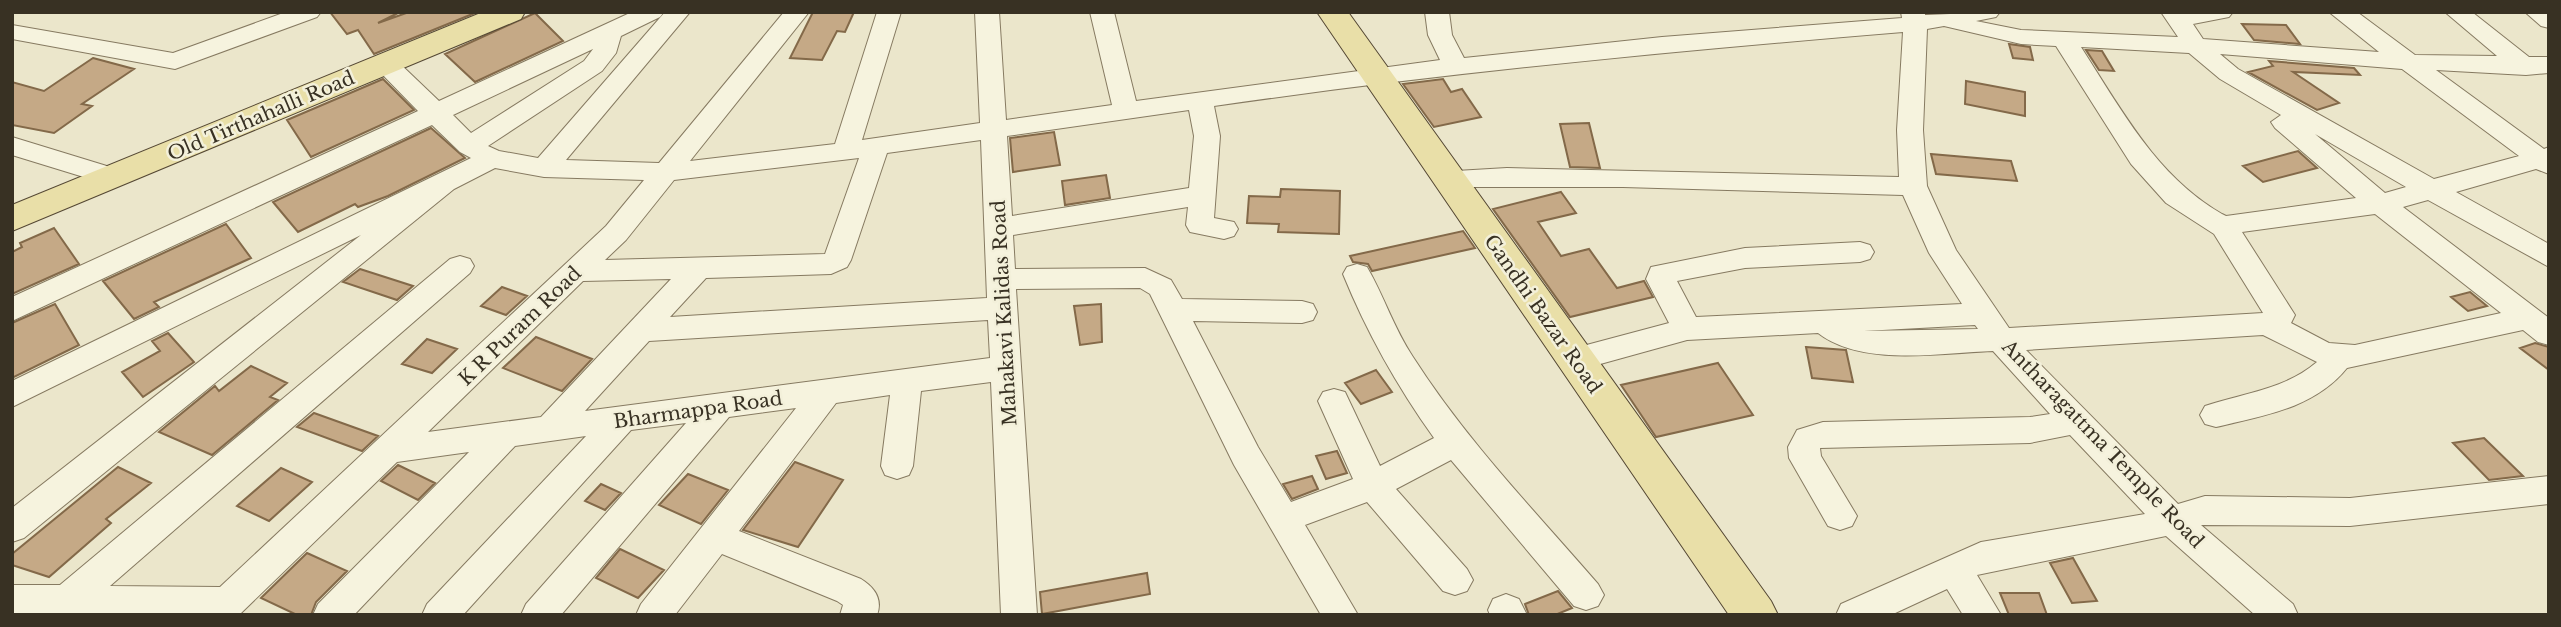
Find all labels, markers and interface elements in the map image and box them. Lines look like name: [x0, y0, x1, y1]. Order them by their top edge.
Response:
street label: Old Tirthahalli Road: [164, 66, 358, 166]
street label: Mahakavi Kalidas Road: [987, 199, 1021, 427]
street label: Gandhi Bazar Road: [1479, 230, 1607, 398]
street label: K R Puram Road: [454, 262, 586, 390]
street label: Antharagattma Temple Road: [1997, 334, 2209, 553]
street label: Bharmappa Road: [612, 387, 784, 433]

